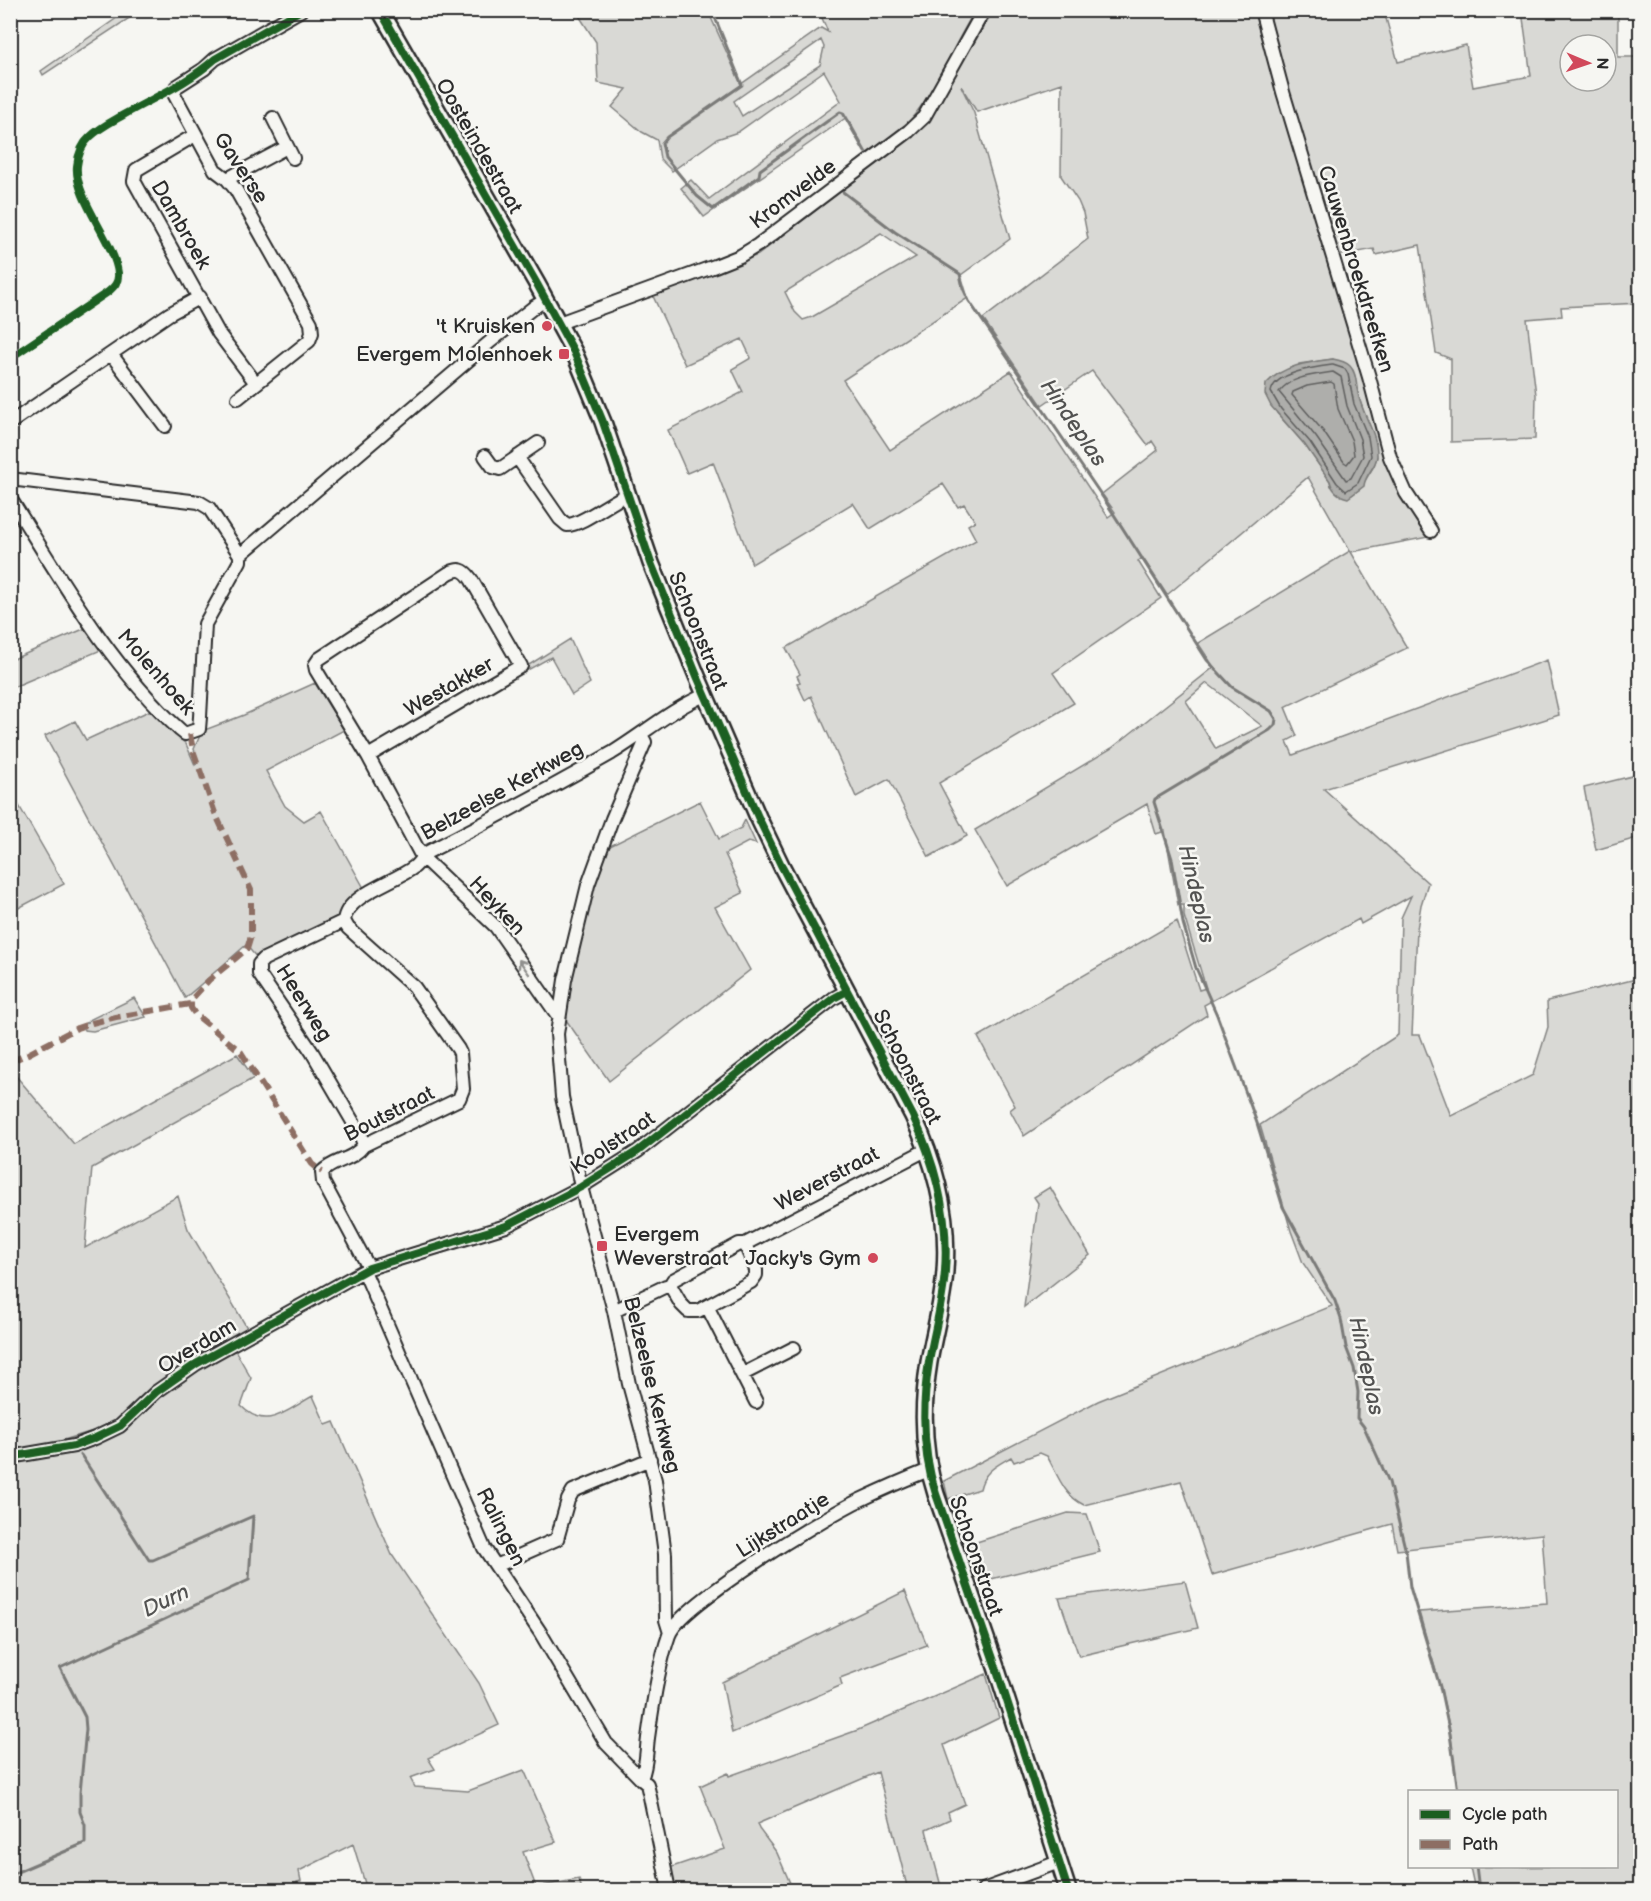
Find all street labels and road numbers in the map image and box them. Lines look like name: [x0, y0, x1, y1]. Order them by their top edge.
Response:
street label: Oosteindestraat: [430, 74, 528, 218]
street label: Gaverse: [208, 128, 274, 208]
street label: Kromvelde: [745, 154, 841, 234]
street label: Cauwenbroekdreefken: [1313, 163, 1399, 375]
street label: Dambroek: [146, 176, 217, 274]
street label: Schoonstraat: [663, 568, 733, 694]
street label: Molenhoek: [112, 624, 200, 720]
street label: Westakker: [400, 651, 498, 723]
street label: Belzeelse Kerkweg: [417, 736, 587, 846]
street label: Heyken: [464, 871, 530, 941]
street label: Heerweg: [271, 960, 337, 1046]
street label: Schoonstraat: [867, 1005, 947, 1129]
street label: Boutstraat: [340, 1080, 439, 1147]
street label: Koolstraat: [566, 1105, 660, 1180]
street label: Weverstraat: [771, 1141, 884, 1217]
street label: Belzeelse Kerkweg: [618, 1294, 686, 1476]
street label: Overdam: [153, 1313, 241, 1379]
street label: Ralingen: [471, 1484, 531, 1570]
street label: Lijkstraatje: [732, 1487, 834, 1563]
street label: Schoonstraat: [944, 1493, 1008, 1620]

